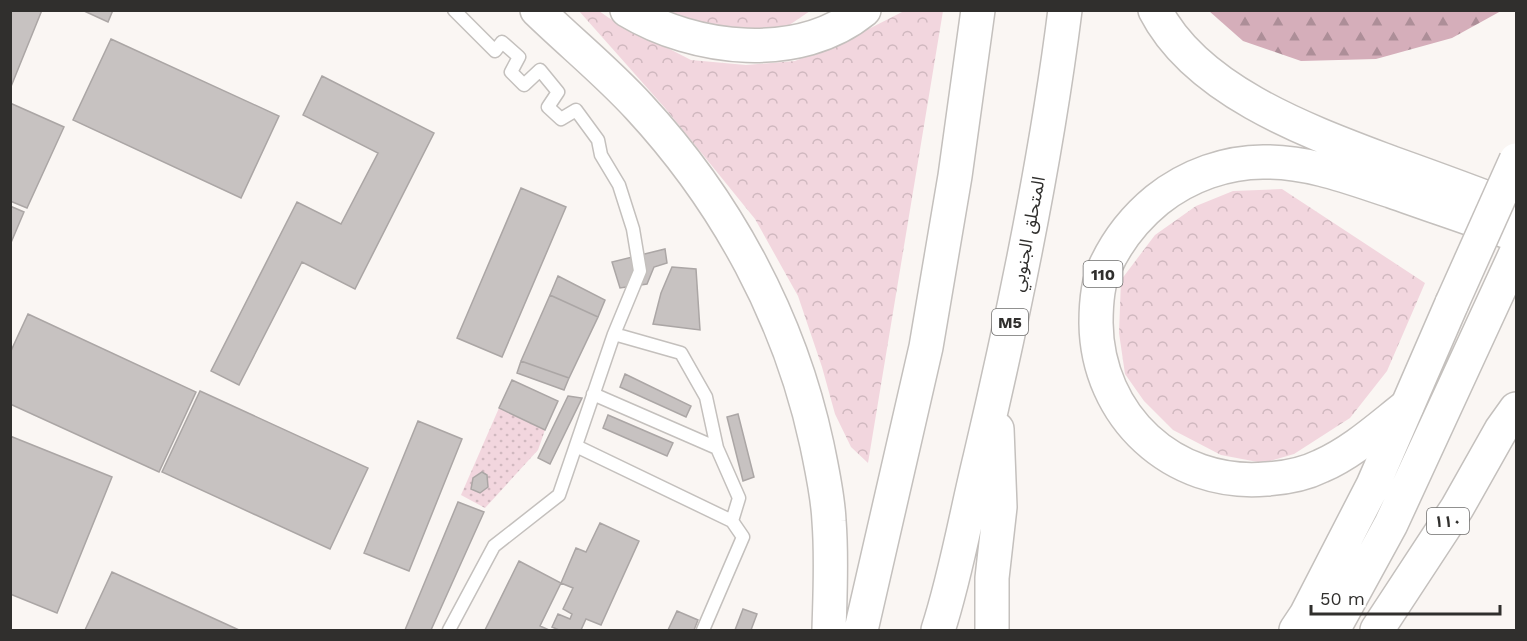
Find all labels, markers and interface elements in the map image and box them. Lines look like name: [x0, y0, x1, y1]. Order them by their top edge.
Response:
street label: المتحلق الجنوبي: [1006, 175, 1052, 294]
road number: 110: [1084, 261, 1122, 287]
road number: M5: [992, 309, 1028, 335]
road number: ١١٠: [1427, 508, 1469, 534]
scale bar: [1311, 578, 1500, 616]
text: 50 m: [1320, 588, 1365, 609]

